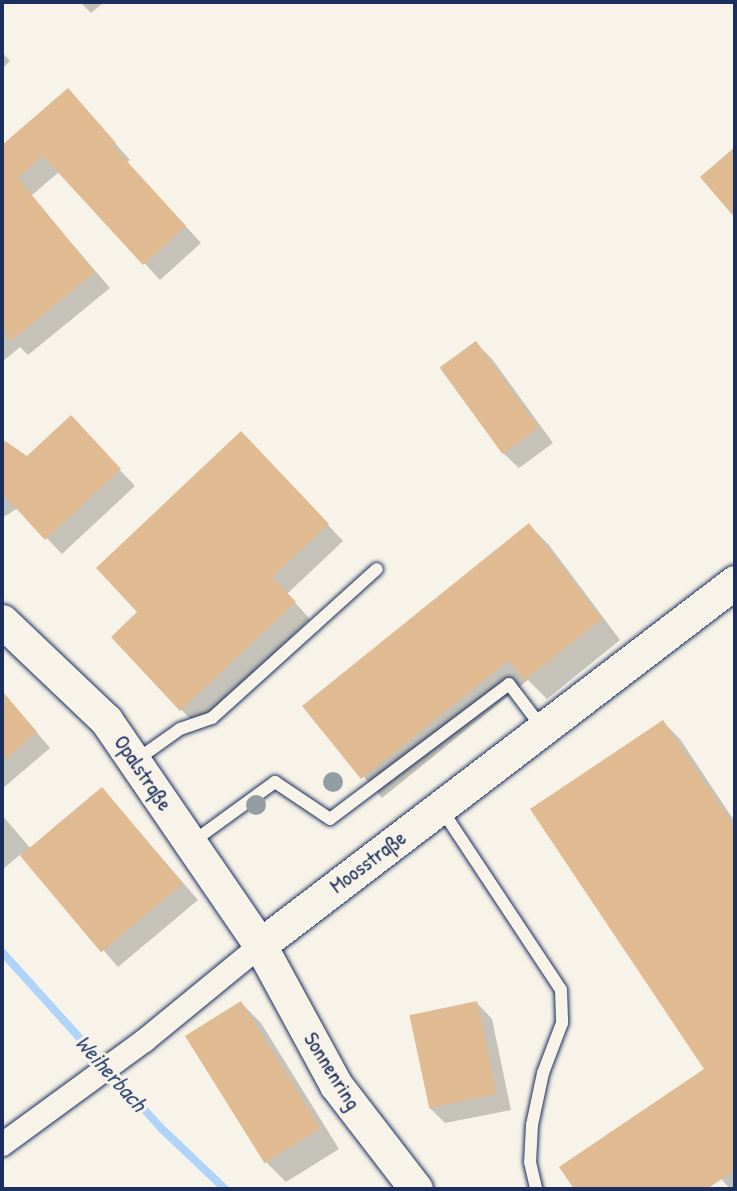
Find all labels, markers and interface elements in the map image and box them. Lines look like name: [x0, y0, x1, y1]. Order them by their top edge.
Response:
street label: Opalstraße: [109, 730, 177, 816]
street label: Moosstraße: [325, 825, 411, 899]
street label: Sonnenring: [298, 1028, 366, 1114]
water label: Weiherbach: [70, 1029, 152, 1117]

